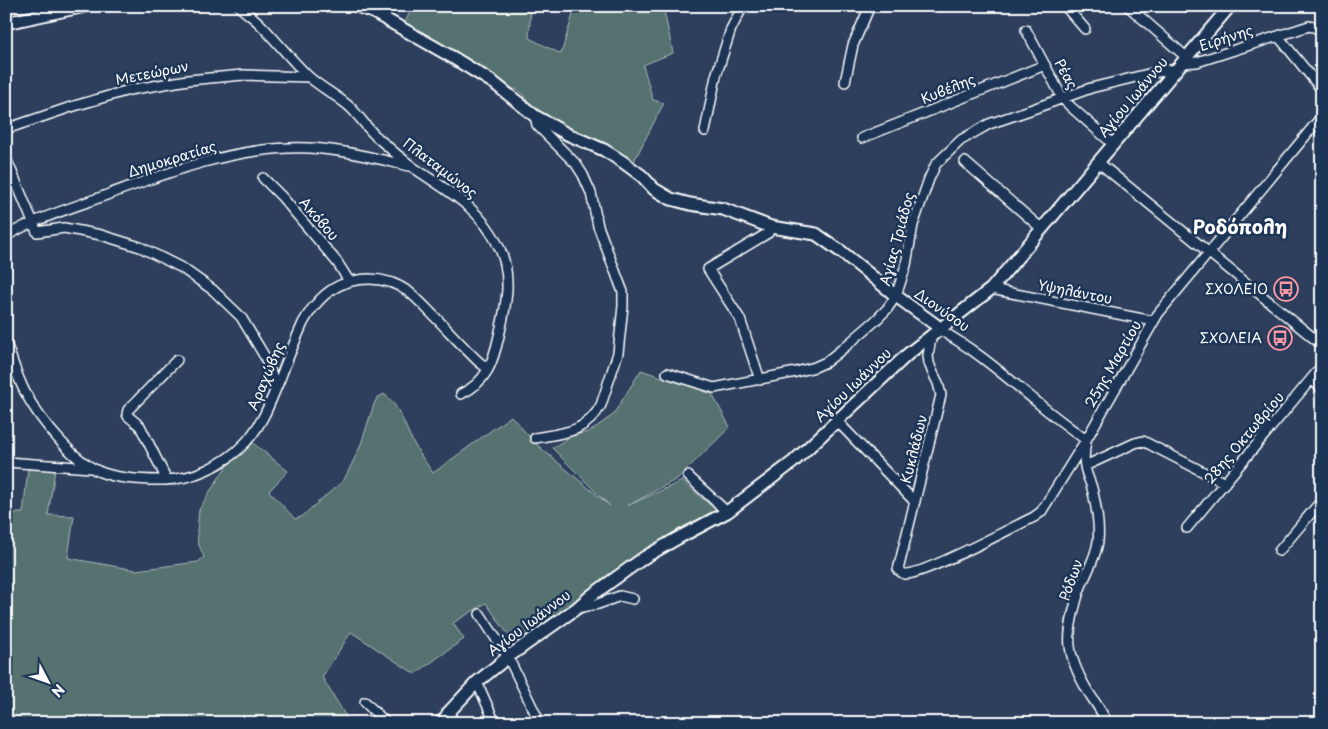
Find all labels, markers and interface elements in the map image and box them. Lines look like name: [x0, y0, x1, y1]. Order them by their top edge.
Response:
street label: Ειρήνης: [1196, 19, 1255, 56]
street label: Αγίου Ιωάννου: [1093, 52, 1173, 141]
street label: Μετεώρων: [113, 55, 190, 90]
street label: Ρέας: [1050, 55, 1083, 93]
street label: Κυβέλης: [917, 68, 978, 109]
street label: Πλαταμώνος: [398, 132, 482, 203]
street label: Δημοκρατίας: [125, 135, 219, 182]
street label: Αγίας Τριάδος: [874, 190, 919, 288]
street label: Ακόβου: [295, 192, 344, 245]
district label: Ροδόπολη: [1193, 212, 1287, 240]
street label: Υψηλάντου: [1036, 274, 1114, 309]
bus stop icon: ΣΧΟΛΕΙΟ: [1273, 276, 1299, 302]
place label: ΣΧΟΛΕΙΟ: [1205, 278, 1268, 299]
street label: Διονύσου: [910, 283, 974, 336]
street label: 25ης Μαρτίου: [1079, 316, 1146, 411]
bus stop icon: ΣΧΟΛΕΙΑ: [1267, 325, 1293, 351]
place label: ΣΧΟΛΕΙΑ: [1200, 327, 1262, 348]
street label: Αραχώβης: [242, 338, 289, 413]
street label: Αγίου Ιωάννου: [810, 343, 896, 427]
street label: 28ης Οκτωβρίου: [1199, 387, 1289, 488]
street label: Κυκλάδων: [895, 412, 932, 486]
street label: Ρόδων: [1053, 556, 1088, 604]
street label: Αγίου Ιωάννου: [483, 584, 575, 661]
north arrow: [22, 656, 72, 706]
text: N: [47, 680, 70, 702]

